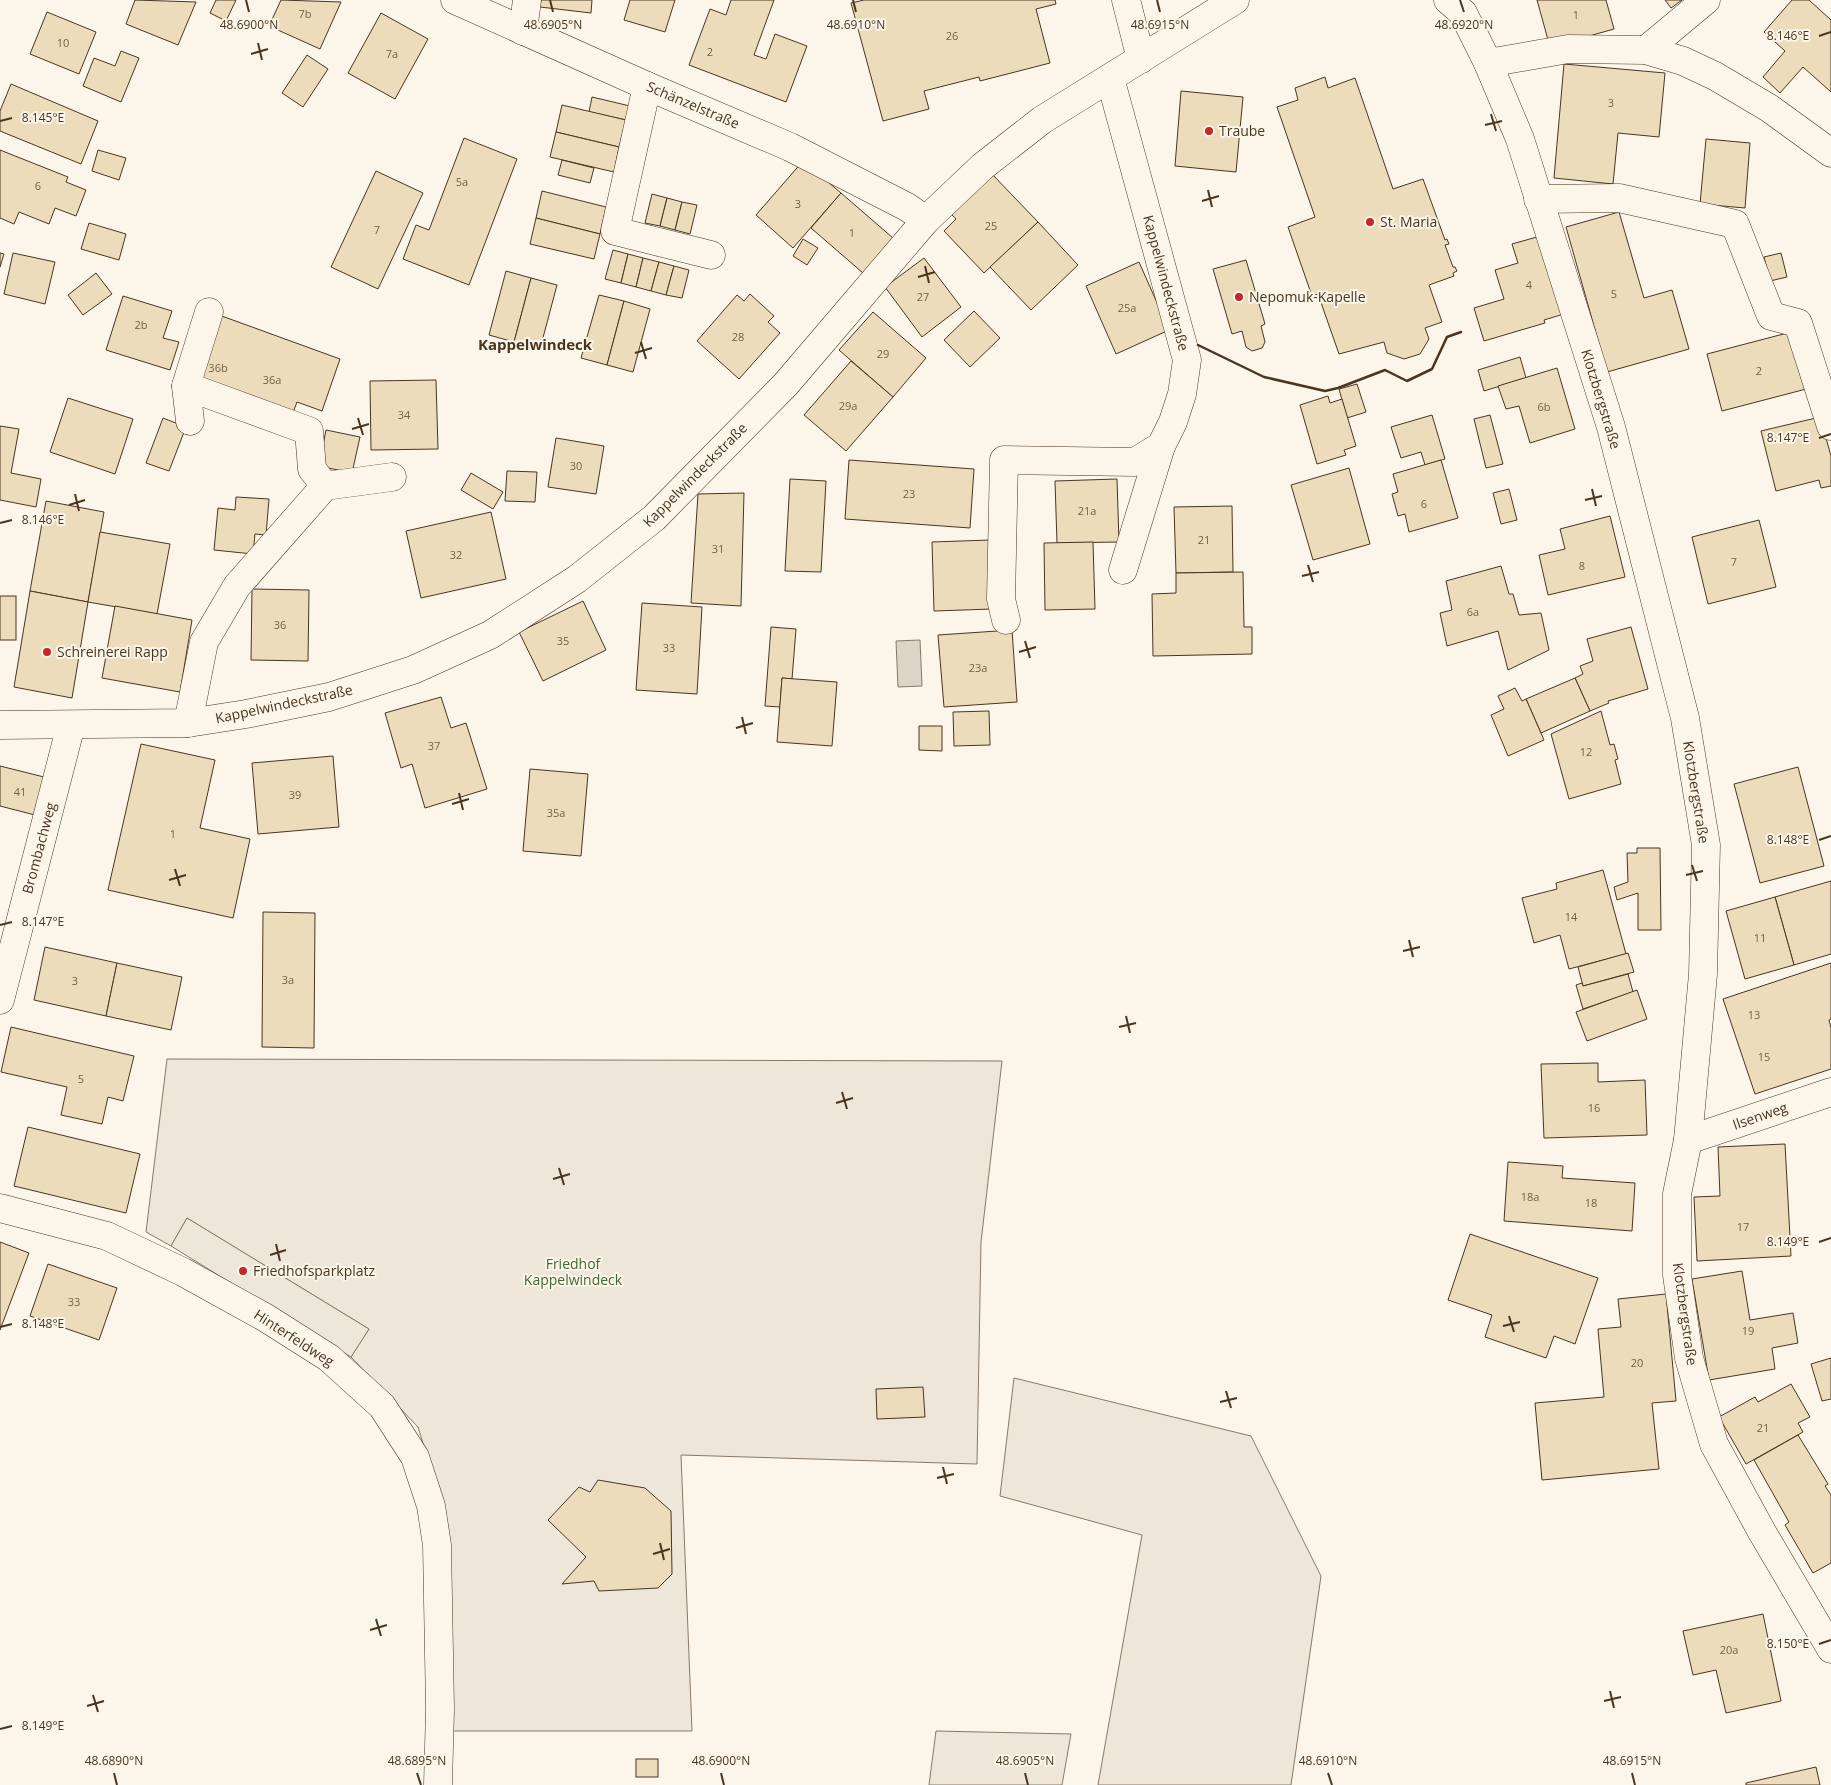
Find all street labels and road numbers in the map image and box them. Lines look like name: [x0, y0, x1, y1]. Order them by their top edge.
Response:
street label: Schänzelstraße: [644, 76, 743, 133]
street label: Kappelwindeckstraße: [1139, 213, 1194, 353]
street label: Klotzbergstraße: [1577, 347, 1626, 451]
street label: Kappelwindeckstraße: [638, 418, 751, 531]
street label: Kappelwindeckstraße: [213, 680, 355, 727]
street label: Klotzbergstraße: [1679, 739, 1714, 845]
street label: Brombachweg: [17, 800, 60, 896]
street label: Ilsenweg: [1730, 1097, 1790, 1134]
street label: Klotzbergstraße: [1669, 1261, 1702, 1367]
street label: Hinterfeldweg: [251, 1305, 338, 1371]

